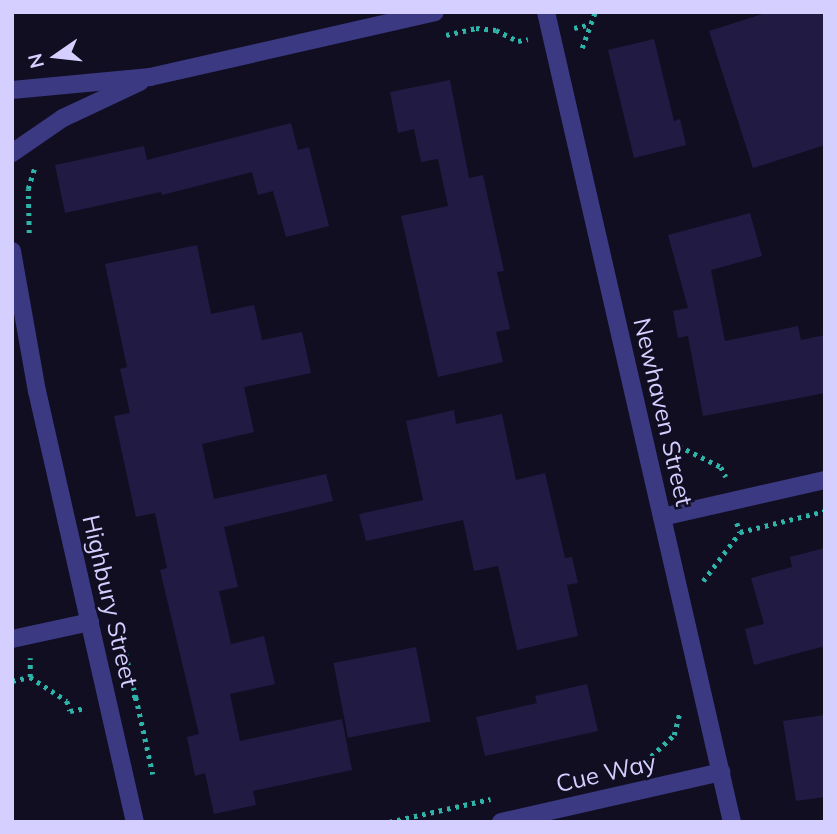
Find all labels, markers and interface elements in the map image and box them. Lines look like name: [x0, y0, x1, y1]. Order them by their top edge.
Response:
north arrow: [21, 21, 91, 91]
text: N: [22, 51, 49, 71]
street label: Newhaven Street: [627, 315, 699, 509]
street label: Highbury Street: [76, 512, 144, 690]
street label: Cue Way: [553, 748, 659, 798]

